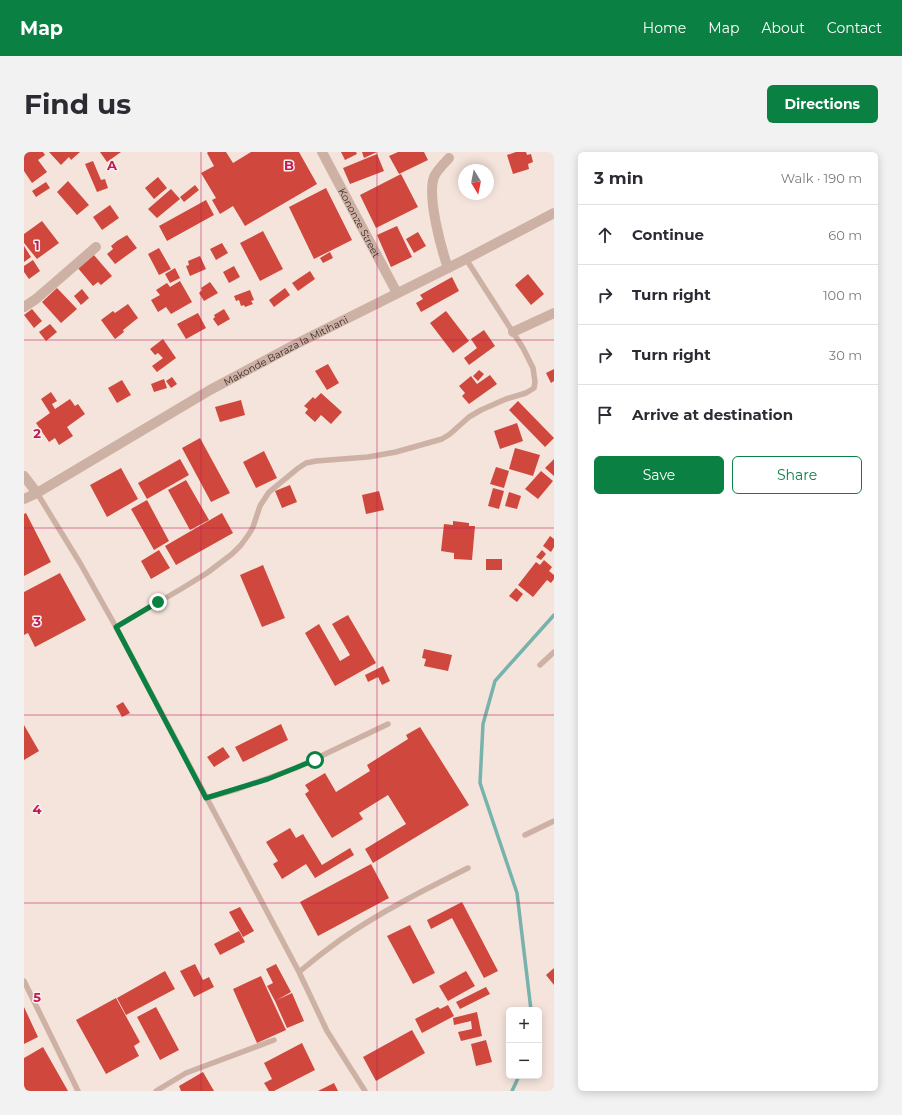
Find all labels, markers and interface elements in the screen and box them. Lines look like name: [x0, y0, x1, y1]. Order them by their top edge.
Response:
text: Map: [20, 17, 63, 40]
text: Home: [643, 19, 686, 37]
text: Map: [708, 19, 739, 37]
text: About: [761, 19, 805, 37]
text: Contact: [827, 19, 882, 37]
button: Directions: [767, 85, 878, 123]
text: Find us: [24, 87, 131, 121]
text: A: [106, 157, 118, 173]
text: B: [284, 157, 294, 173]
north arrow: [458, 164, 494, 200]
text: 3 min: [594, 168, 644, 188]
text: Walk · 190 m: [781, 170, 862, 186]
street label: Kononze Street: [336, 186, 383, 260]
icon: ahead: [594, 224, 616, 246]
text: Continue: [632, 225, 704, 244]
text: 60 m: [828, 227, 862, 243]
text: 1: [34, 237, 40, 253]
icon: right: [594, 284, 616, 306]
text: Turn right: [632, 285, 711, 304]
text: 100 m: [823, 287, 862, 303]
street label: Makonde Baraza la Mitihani: [221, 313, 350, 388]
icon: right: [594, 344, 616, 366]
text: Turn right: [632, 345, 711, 364]
text: 30 m: [829, 347, 862, 363]
icon: arrive: [594, 404, 616, 426]
text: Arrive at destination: [632, 405, 793, 424]
text: 2: [33, 425, 41, 441]
button: Save: [594, 456, 724, 494]
button: Share: [732, 456, 862, 494]
route end: [149, 593, 167, 611]
text: 3: [32, 613, 41, 629]
route start: [306, 751, 324, 769]
text: 4: [33, 801, 42, 817]
text: 5: [33, 989, 41, 1005]
map controls: [506, 1007, 542, 1079]
button: +: [506, 1007, 542, 1043]
button: −: [506, 1043, 542, 1079]

